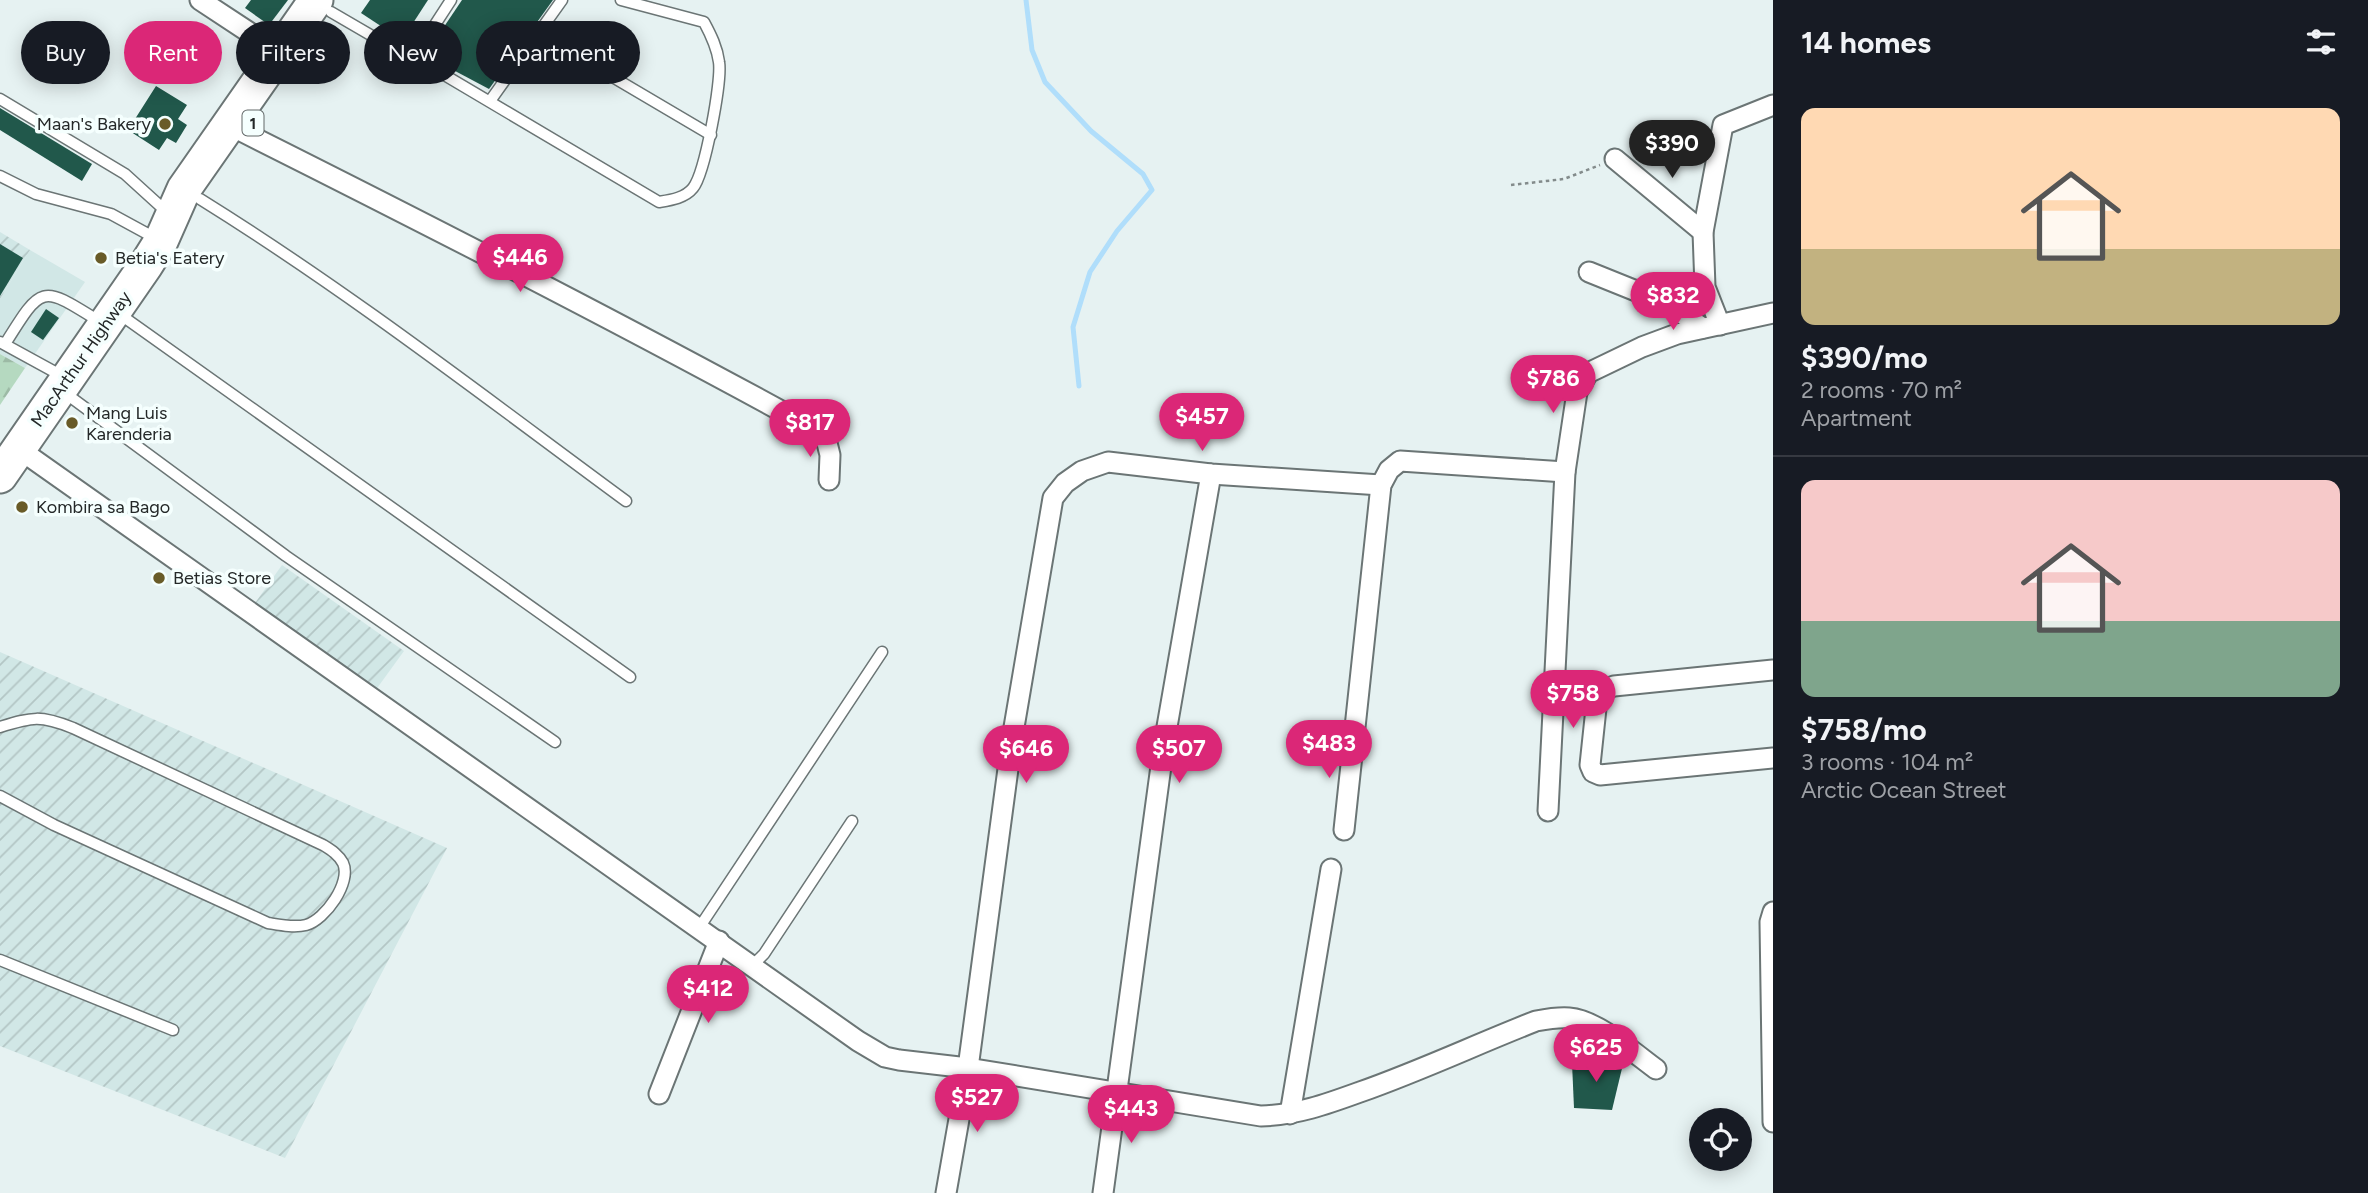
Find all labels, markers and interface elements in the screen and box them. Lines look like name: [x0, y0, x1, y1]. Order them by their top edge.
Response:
chip: Buy: [21, 21, 110, 84]
chip: Rent: [124, 21, 222, 84]
chip: Filters: [236, 21, 350, 84]
chip: New: [364, 21, 462, 84]
chip: Apartment: [476, 21, 640, 84]
icon: filters: [2302, 23, 2340, 61]
text: 14 homes: [1801, 24, 1931, 61]
road number: 1: [243, 111, 264, 136]
place label: Maan's Bakery: [37, 113, 152, 135]
marker: Maan's Bakery: [157, 116, 173, 132]
pin: $390: [1631, 120, 1713, 180]
text: $390: [1645, 129, 1699, 157]
icon: home: [2008, 153, 2134, 279]
pin: $446: [479, 234, 561, 294]
text: $446: [492, 243, 548, 271]
place label: Betia's Eatery: [115, 247, 225, 269]
marker: Betia's Eatery: [93, 250, 109, 266]
pin: $832: [1632, 272, 1714, 332]
text: $832: [1647, 281, 1699, 309]
street label: MacArthur Highway: [26, 287, 136, 431]
text: $390/mo: [1801, 339, 1928, 376]
pin: $786: [1512, 356, 1594, 415]
text: $786: [1527, 364, 1579, 392]
text: 2 rooms · 70 m²: [1801, 376, 1962, 404]
pin: $457: [1161, 393, 1243, 453]
pin: $817: [769, 400, 851, 459]
place label: Mang Luis Karenderia: [86, 402, 172, 445]
text: $457: [1175, 402, 1229, 430]
text: Apartment: [1801, 404, 1912, 432]
text: $817: [785, 408, 835, 436]
marker: Mang Luis Karenderia: [64, 415, 80, 431]
place label: Kombira sa Bago: [36, 496, 170, 518]
marker: Kombira sa Bago: [14, 499, 30, 515]
icon: home: [2008, 525, 2134, 651]
place label: Betias Store: [173, 567, 271, 589]
marker: Betias Store: [151, 570, 167, 586]
pin: $758: [1532, 670, 1614, 730]
text: $758: [1547, 679, 1599, 707]
text: $758/mo: [1801, 711, 1927, 748]
pin: $483: [1288, 720, 1370, 780]
pin: $646: [985, 726, 1067, 785]
pin: $507: [1138, 726, 1220, 785]
text: $483: [1302, 729, 1356, 757]
text: $646: [999, 734, 1053, 762]
text: $507: [1152, 734, 1206, 762]
text: 3 rooms · 104 m²: [1801, 748, 1973, 776]
text: Arctic Ocean Street: [1801, 776, 2006, 804]
pin: $412: [667, 965, 749, 1025]
text: $412: [683, 974, 733, 1002]
pin: $625: [1555, 1024, 1637, 1084]
text: $625: [1570, 1033, 1622, 1061]
pin: $527: [936, 1074, 1018, 1134]
text: $527: [951, 1083, 1003, 1111]
pin: $443: [1090, 1086, 1172, 1145]
text: $443: [1104, 1094, 1158, 1122]
map controls: [1689, 1108, 1752, 1171]
button: locate: [1689, 1108, 1752, 1171]

